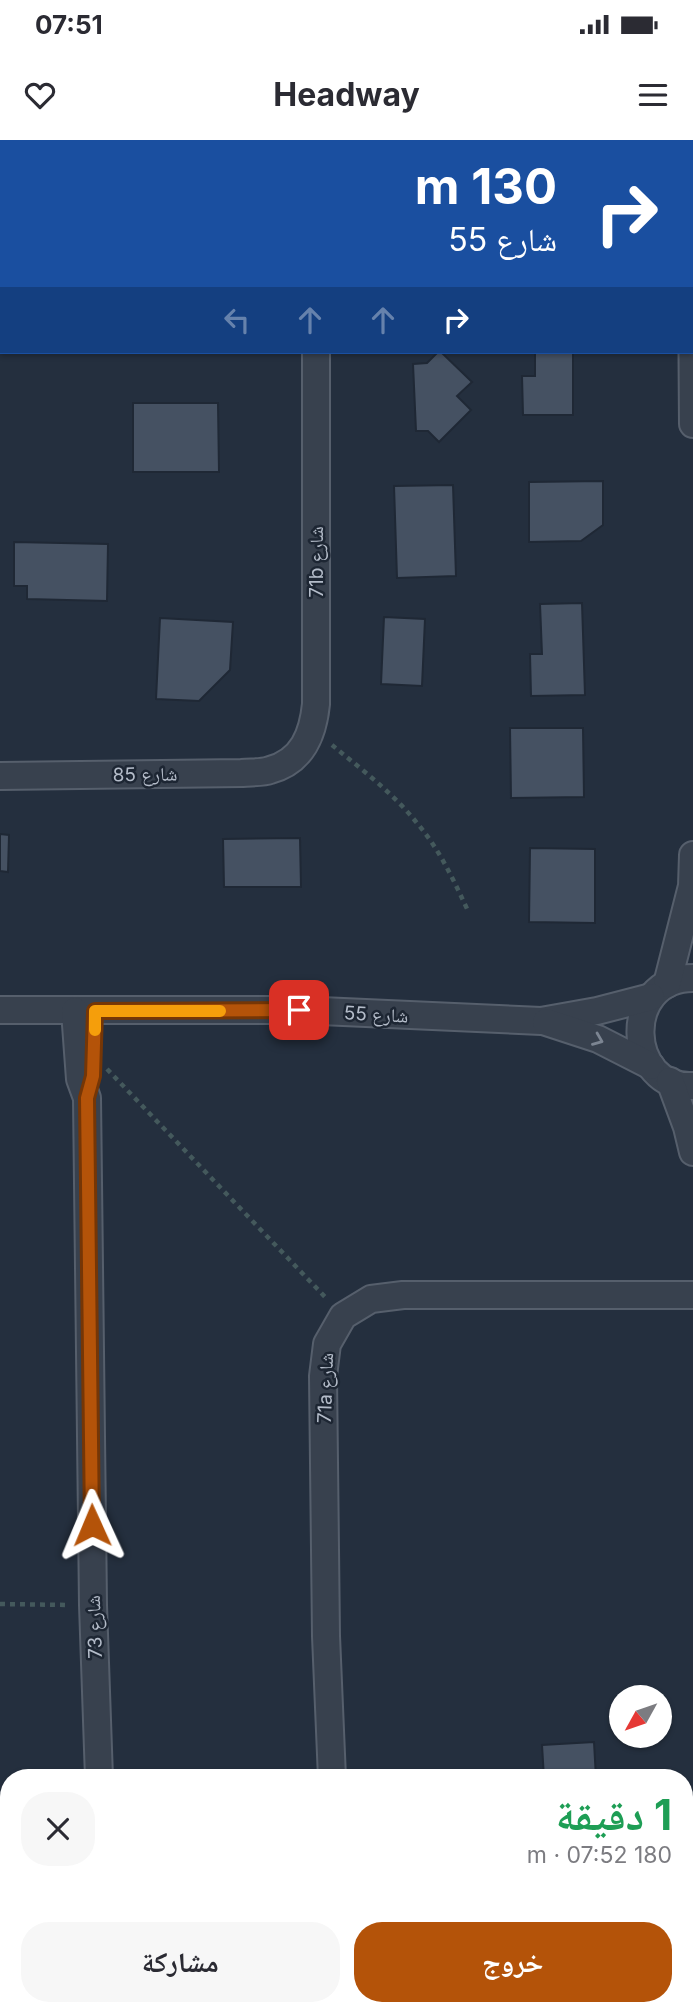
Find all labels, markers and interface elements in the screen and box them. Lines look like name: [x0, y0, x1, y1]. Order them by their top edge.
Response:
text: 07:51: [35, 9, 103, 40]
text: Headway: [273, 75, 420, 114]
icon: heart: [21, 76, 59, 114]
icon: menu: [634, 76, 672, 114]
text: 130 m: [415, 157, 557, 216]
icon: right: [581, 168, 672, 259]
text: شارع 55: [448, 220, 557, 259]
icon: left: [218, 301, 256, 339]
icon: ahead: [291, 301, 329, 339]
icon: ahead: [364, 301, 402, 339]
icon: right: [437, 301, 475, 339]
street label: 71b شارع: [305, 526, 328, 598]
street label: شارع 85: [112, 762, 178, 787]
pin: [269, 980, 329, 1040]
icon: arrive: [280, 991, 318, 1029]
street label: شارع 55: [343, 1001, 409, 1028]
one-way arrow: [591, 1031, 603, 1045]
street label: 71a شارع: [313, 1352, 338, 1424]
position arrow: [55, 1488, 129, 1562]
street label: شارع 73: [82, 1595, 107, 1659]
north arrow: [609, 1685, 672, 1748]
map controls: [609, 1685, 672, 1748]
text: 1 دقيقة: [556, 1789, 672, 1840]
button: close: [21, 1792, 95, 1866]
text: 180 m · 07:52: [527, 1841, 672, 1869]
button: مشاركة: [21, 1922, 340, 2002]
button: خروج: [354, 1922, 672, 2002]

